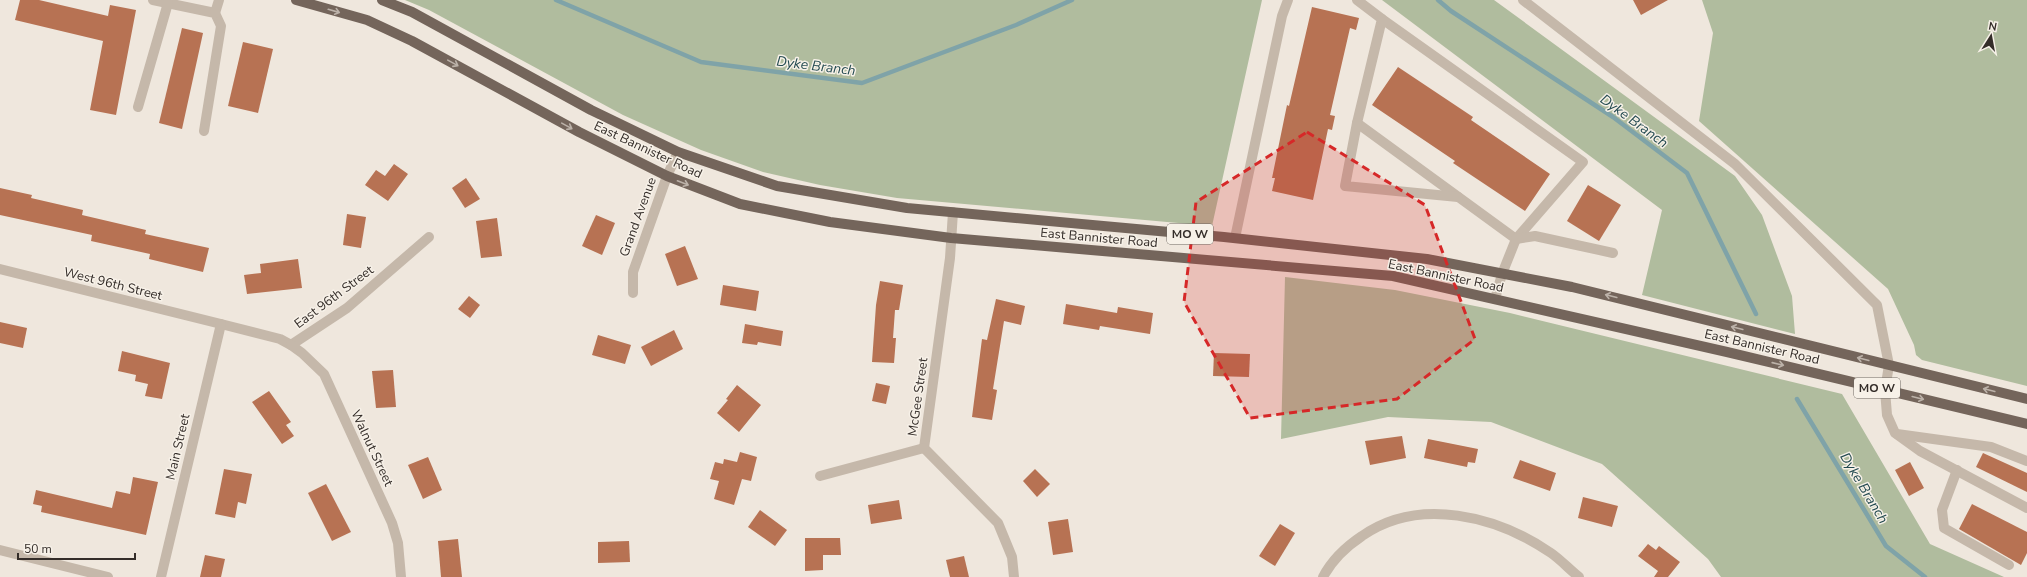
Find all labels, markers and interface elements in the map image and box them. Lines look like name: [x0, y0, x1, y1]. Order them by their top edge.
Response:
one-way arrow: [327, 8, 340, 15]
north arrow: [1971, 16, 2011, 56]
text: N: [1987, 19, 1998, 35]
water label: Dyke Branch: [775, 52, 857, 80]
one-way arrow: [446, 60, 458, 68]
water label: Dyke Branch: [1596, 90, 1672, 152]
street label: East Bannister Road: [591, 117, 705, 183]
one-way arrow: [561, 122, 573, 130]
street label: Grand Avenue: [615, 175, 661, 259]
one-way arrow: [677, 179, 689, 187]
street label: East Bannister Road: [1040, 224, 1158, 252]
road number: MO W: [1167, 224, 1213, 244]
street label: East Bannister Road: [1387, 255, 1505, 297]
street label: East 96th Street: [291, 261, 378, 333]
street label: West 96th Street: [62, 263, 165, 305]
one-way arrow: [1604, 292, 1617, 300]
one-way arrow: [1731, 323, 1744, 331]
street label: East Bannister Road: [1703, 325, 1821, 369]
one-way arrow: [1857, 354, 1870, 362]
street label: McGee Street: [904, 356, 932, 437]
one-way arrow: [1771, 361, 1784, 369]
road number: MO W: [1854, 378, 1900, 398]
one-way arrow: [1983, 386, 1996, 393]
one-way arrow: [1911, 394, 1924, 402]
street label: Walnut Street: [346, 407, 398, 490]
street label: Main Street: [162, 412, 194, 482]
water label: Dyke Branch: [1835, 449, 1893, 527]
scale bar: [18, 535, 135, 561]
text: 50 m: [24, 541, 52, 557]

